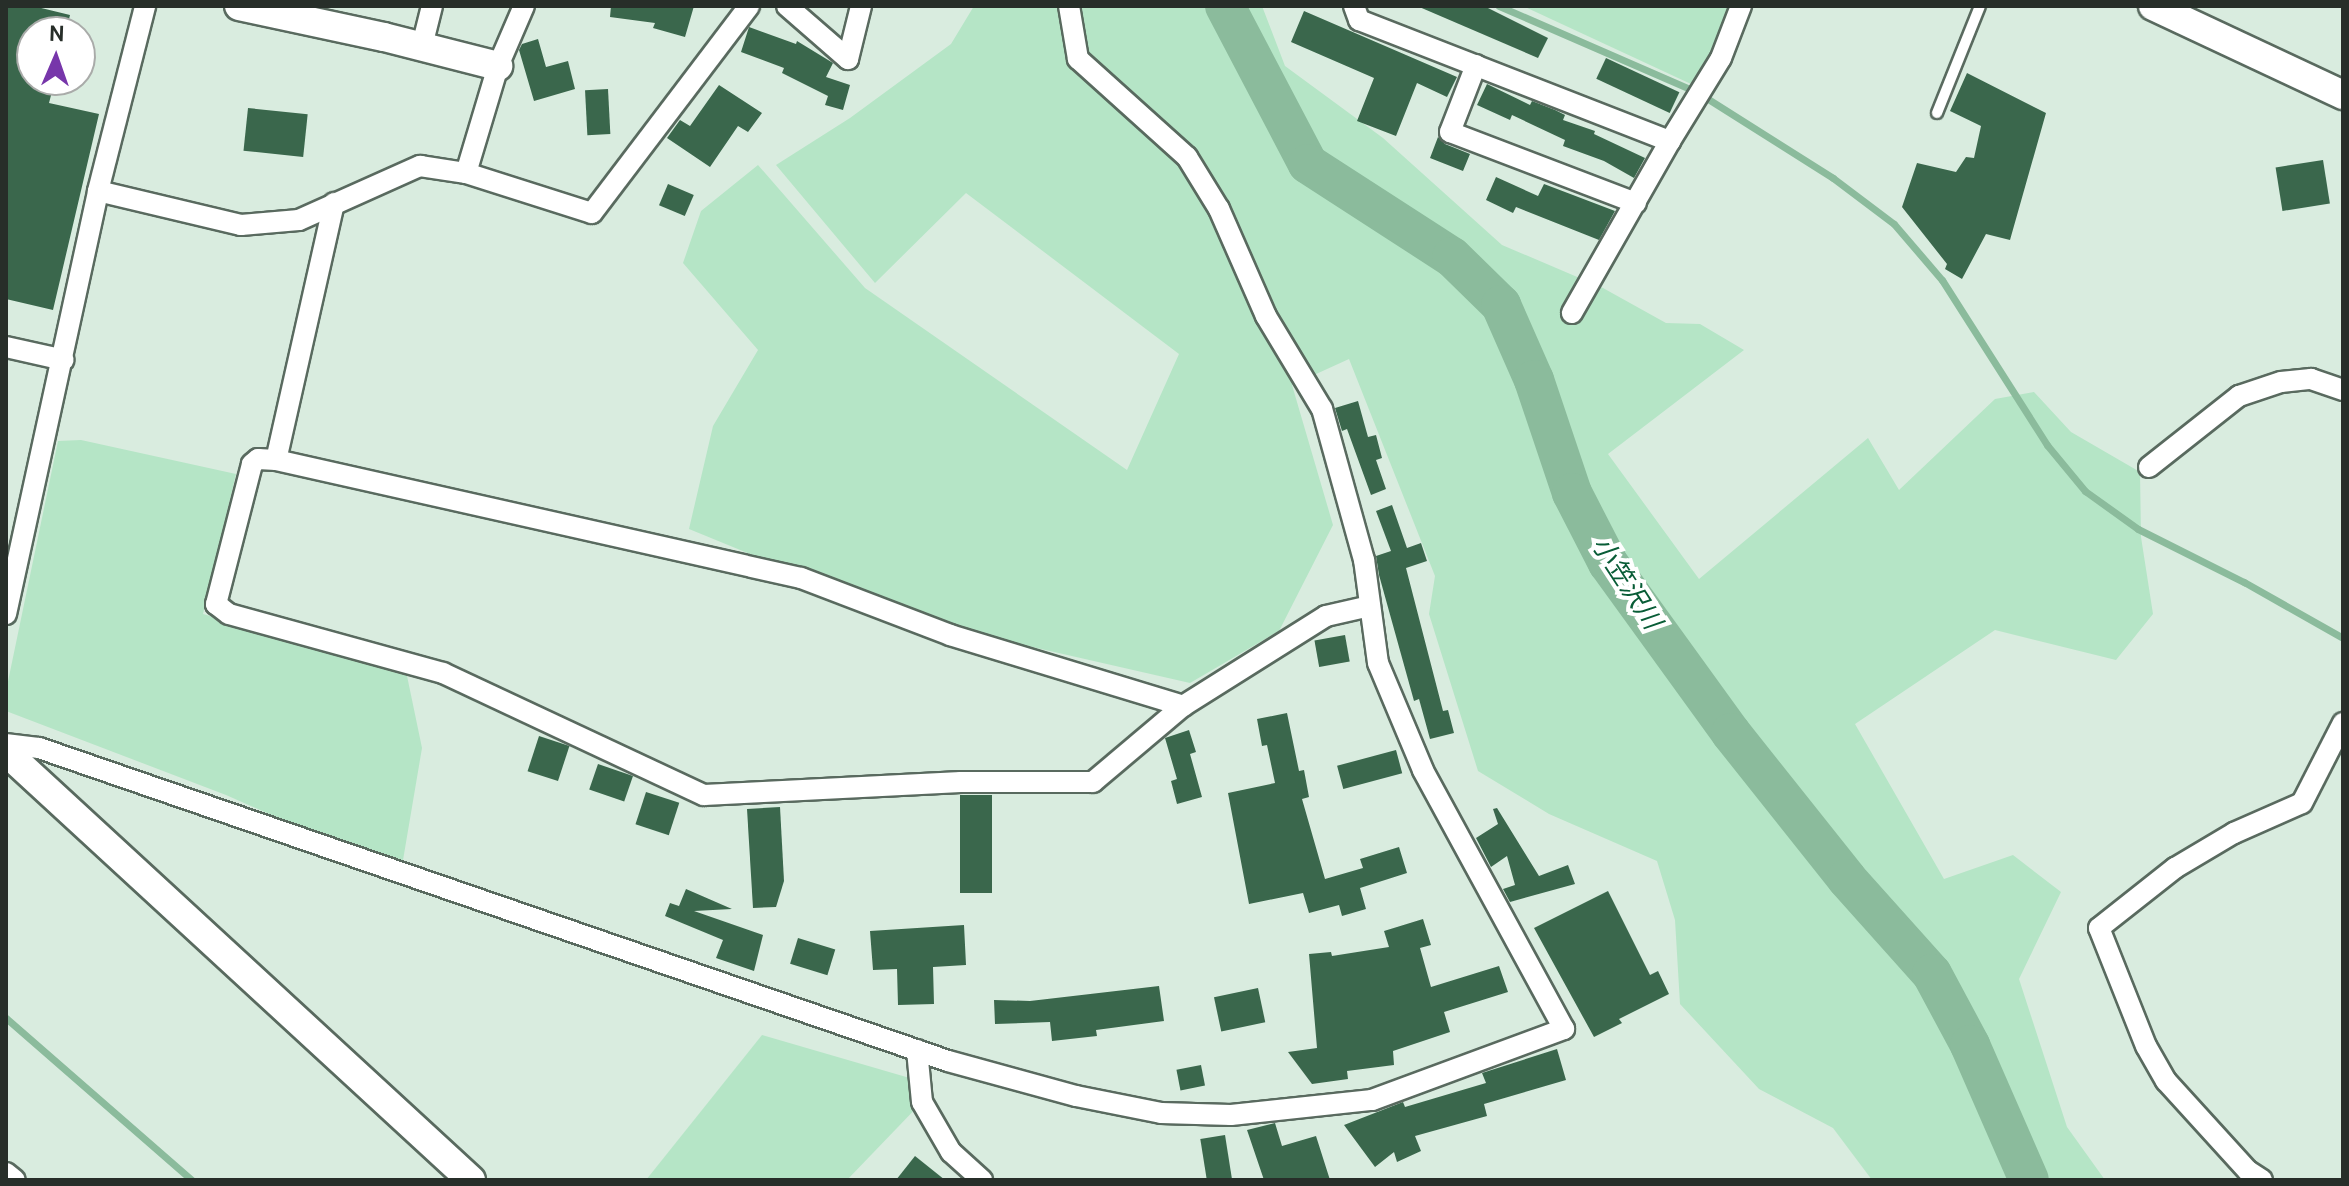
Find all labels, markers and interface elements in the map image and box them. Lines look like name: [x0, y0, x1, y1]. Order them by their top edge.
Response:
north arrow: [16, 16, 96, 96]
text: N: [49, 20, 65, 47]
water label: 小笠沢川: [1585, 531, 1667, 635]

